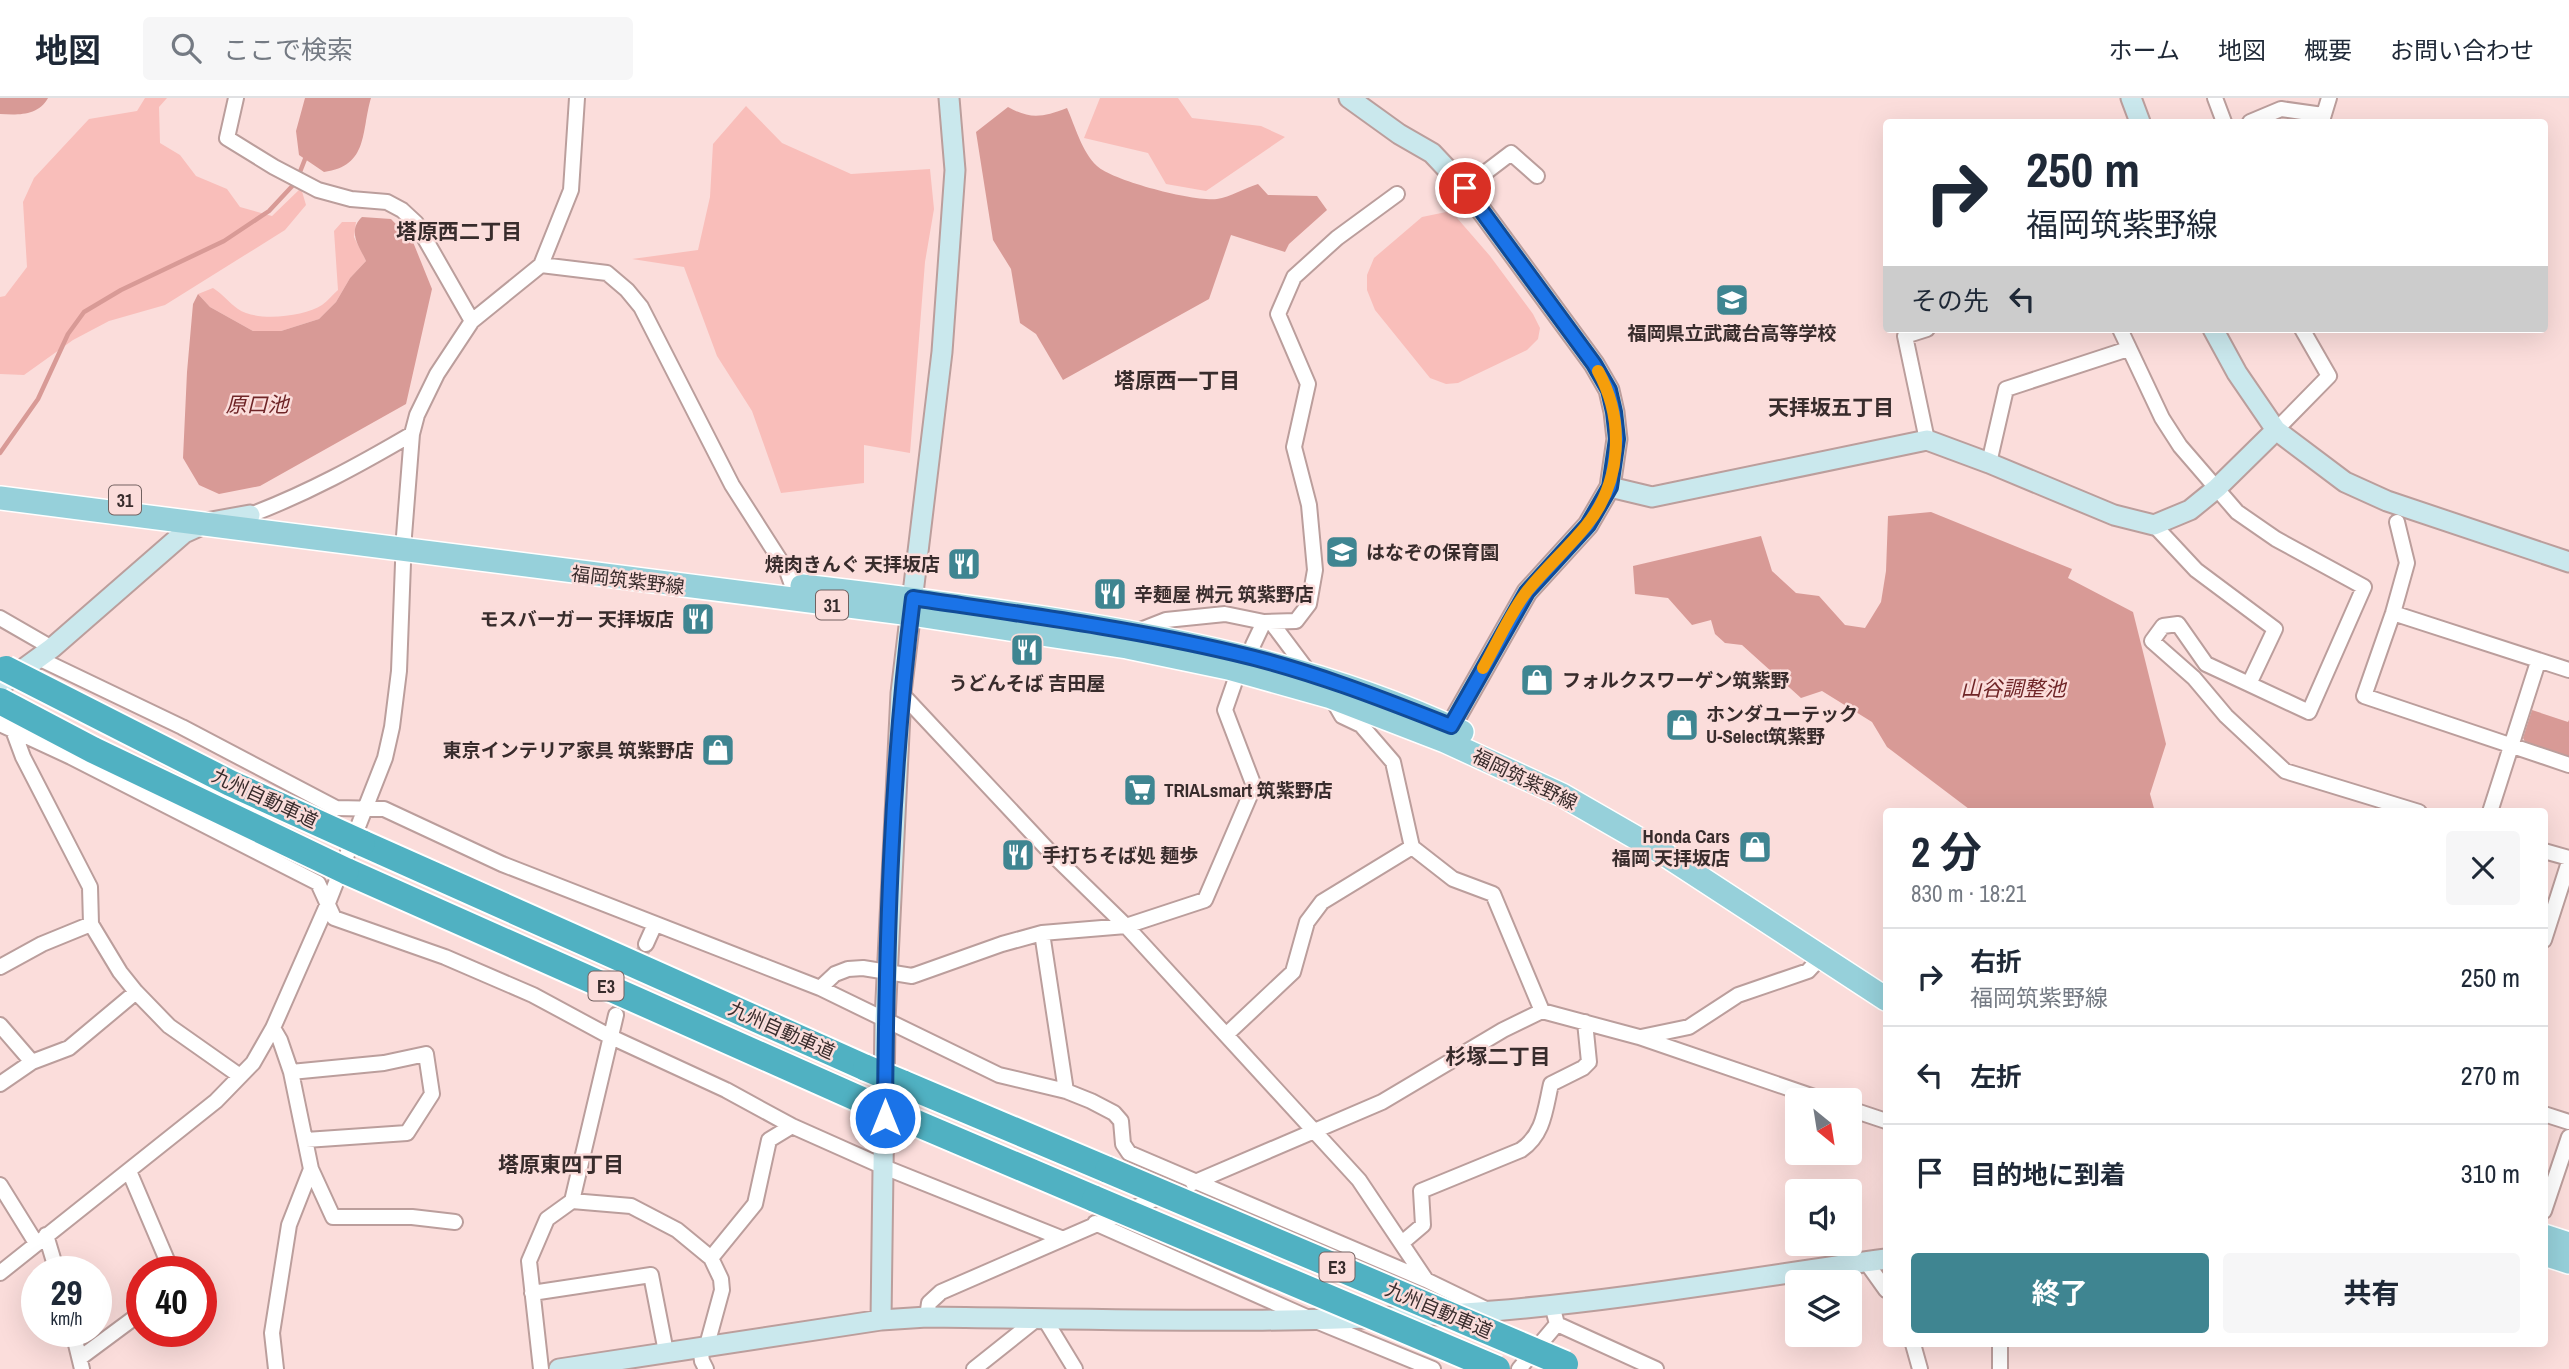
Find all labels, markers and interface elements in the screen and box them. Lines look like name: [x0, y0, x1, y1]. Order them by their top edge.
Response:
search box: [143, 17, 633, 80]
text: 地図: [35, 28, 101, 72]
icon: search: [167, 29, 205, 67]
text: ここで検索: [223, 32, 353, 67]
text: ホーム: [2109, 34, 2180, 66]
text: 地図: [2218, 34, 2266, 66]
text: 概要: [2304, 34, 2352, 66]
text: お問い合わせ: [2390, 34, 2534, 66]
text: 250 m: [2026, 136, 2140, 202]
icon: right: [1911, 147, 2002, 238]
pin: [1435, 158, 1495, 218]
icon: arrive: [1446, 169, 1484, 207]
text: 福岡筑紫野線: [2026, 203, 2218, 246]
district label: 塔原西二丁目: [396, 217, 522, 246]
icon: left: [2003, 280, 2041, 318]
school or university icon: 福岡県立武蔵台高等学校: [1713, 281, 1751, 319]
text: その先: [1911, 283, 1989, 318]
place label: 福岡県立武蔵台高等学校: [1627, 320, 1837, 346]
district label: 塔原西一丁目: [1114, 366, 1240, 395]
water label: 原口池: [226, 390, 290, 419]
district label: 天拝坂五丁目: [1768, 393, 1894, 422]
road number: 31: [109, 486, 141, 514]
school or university icon: はなぞの保育園: [1323, 533, 1361, 571]
place label: はなぞの保育園: [1366, 539, 1499, 565]
restaurant icon: 焼肉きんぐ 天拝坂店: [945, 545, 983, 583]
place label: 焼肉きんぐ 天拝坂店: [765, 551, 940, 577]
street label: 福岡筑紫野線: [570, 560, 686, 600]
restaurant icon: 辛麺屋 桝元 筑紫野店: [1091, 575, 1129, 613]
place label: 辛麺屋 桝元 筑紫野店: [1134, 581, 1314, 607]
road number: 31: [816, 590, 848, 620]
restaurant icon: モスバーガー 天拝坂店: [679, 600, 717, 638]
place label: モスバーガー 天拝坂店: [480, 606, 674, 632]
restaurant icon: うどんそば 吉田屋: [1008, 631, 1046, 669]
shop icon: フォルクスワーゲン筑紫野: [1518, 661, 1556, 699]
place label: フォルクスワーゲン筑紫野: [1562, 667, 1789, 693]
place label: うどんそば 吉田屋: [949, 670, 1105, 696]
water label: 山谷調整池: [1961, 674, 2067, 703]
place label: ホンダユーテック U-Select筑紫野: [1706, 701, 1858, 749]
shop icon: ホンダユーテック U-Select筑紫野: [1663, 706, 1701, 744]
shop icon: 東京インテリア家具 筑紫野店: [699, 731, 737, 769]
place label: 東京インテリア家具 筑紫野店: [443, 737, 694, 763]
street label: 福岡筑紫野線: [1468, 742, 1582, 816]
street label: 九州自動車道: [208, 762, 322, 834]
supermarket icon: TRIALsmart 筑紫野店: [1121, 771, 1159, 809]
place label: TRIALsmart 筑紫野店: [1164, 777, 1333, 803]
place label: Honda Cars 福岡 天拝坂店: [1612, 823, 1730, 871]
text: 2 分: [1911, 824, 1982, 880]
shop icon: Honda Cars 福岡 天拝坂店: [1736, 828, 1774, 866]
button: close: [2446, 831, 2520, 905]
restaurant icon: 手打ちそば処 麺歩: [999, 836, 1037, 874]
place label: 手打ちそば処 麺歩: [1042, 842, 1198, 868]
text: 830 m · 18:21: [1911, 878, 2026, 909]
text: 右折: [1970, 944, 2022, 979]
icon: right: [1911, 958, 1949, 996]
text: 250 m: [2461, 960, 2520, 995]
road number: E3: [588, 972, 624, 1001]
text: 福岡筑紫野線: [1970, 982, 2108, 1013]
street label: 九州自動車道: [725, 995, 839, 1065]
district label: 杉塚二丁目: [1446, 1042, 1551, 1071]
icon: left: [1911, 1056, 1949, 1094]
text: 270 m: [2461, 1058, 2520, 1093]
text: 左折: [1970, 1059, 2022, 1094]
position arrow: [848, 1081, 922, 1155]
north arrow: [1785, 1088, 1862, 1166]
map controls: [1785, 1088, 1862, 1347]
district label: 塔原東四丁目: [498, 1150, 624, 1179]
icon: arrive: [1911, 1154, 1949, 1192]
text: 310 m: [2461, 1156, 2520, 1191]
text: 目的地に到着: [1970, 1157, 2126, 1192]
button: sound: [1785, 1179, 1862, 1256]
road number: E3: [1320, 1252, 1354, 1282]
button: 終了: [1911, 1253, 2209, 1333]
button: 共有: [2223, 1253, 2520, 1333]
speed limit sign: 40: [126, 1256, 217, 1347]
text: 29: [51, 1269, 82, 1316]
button: layers: [1785, 1270, 1862, 1347]
street label: 九州自動車道: [1381, 1276, 1497, 1344]
text: km/h: [51, 1306, 83, 1331]

